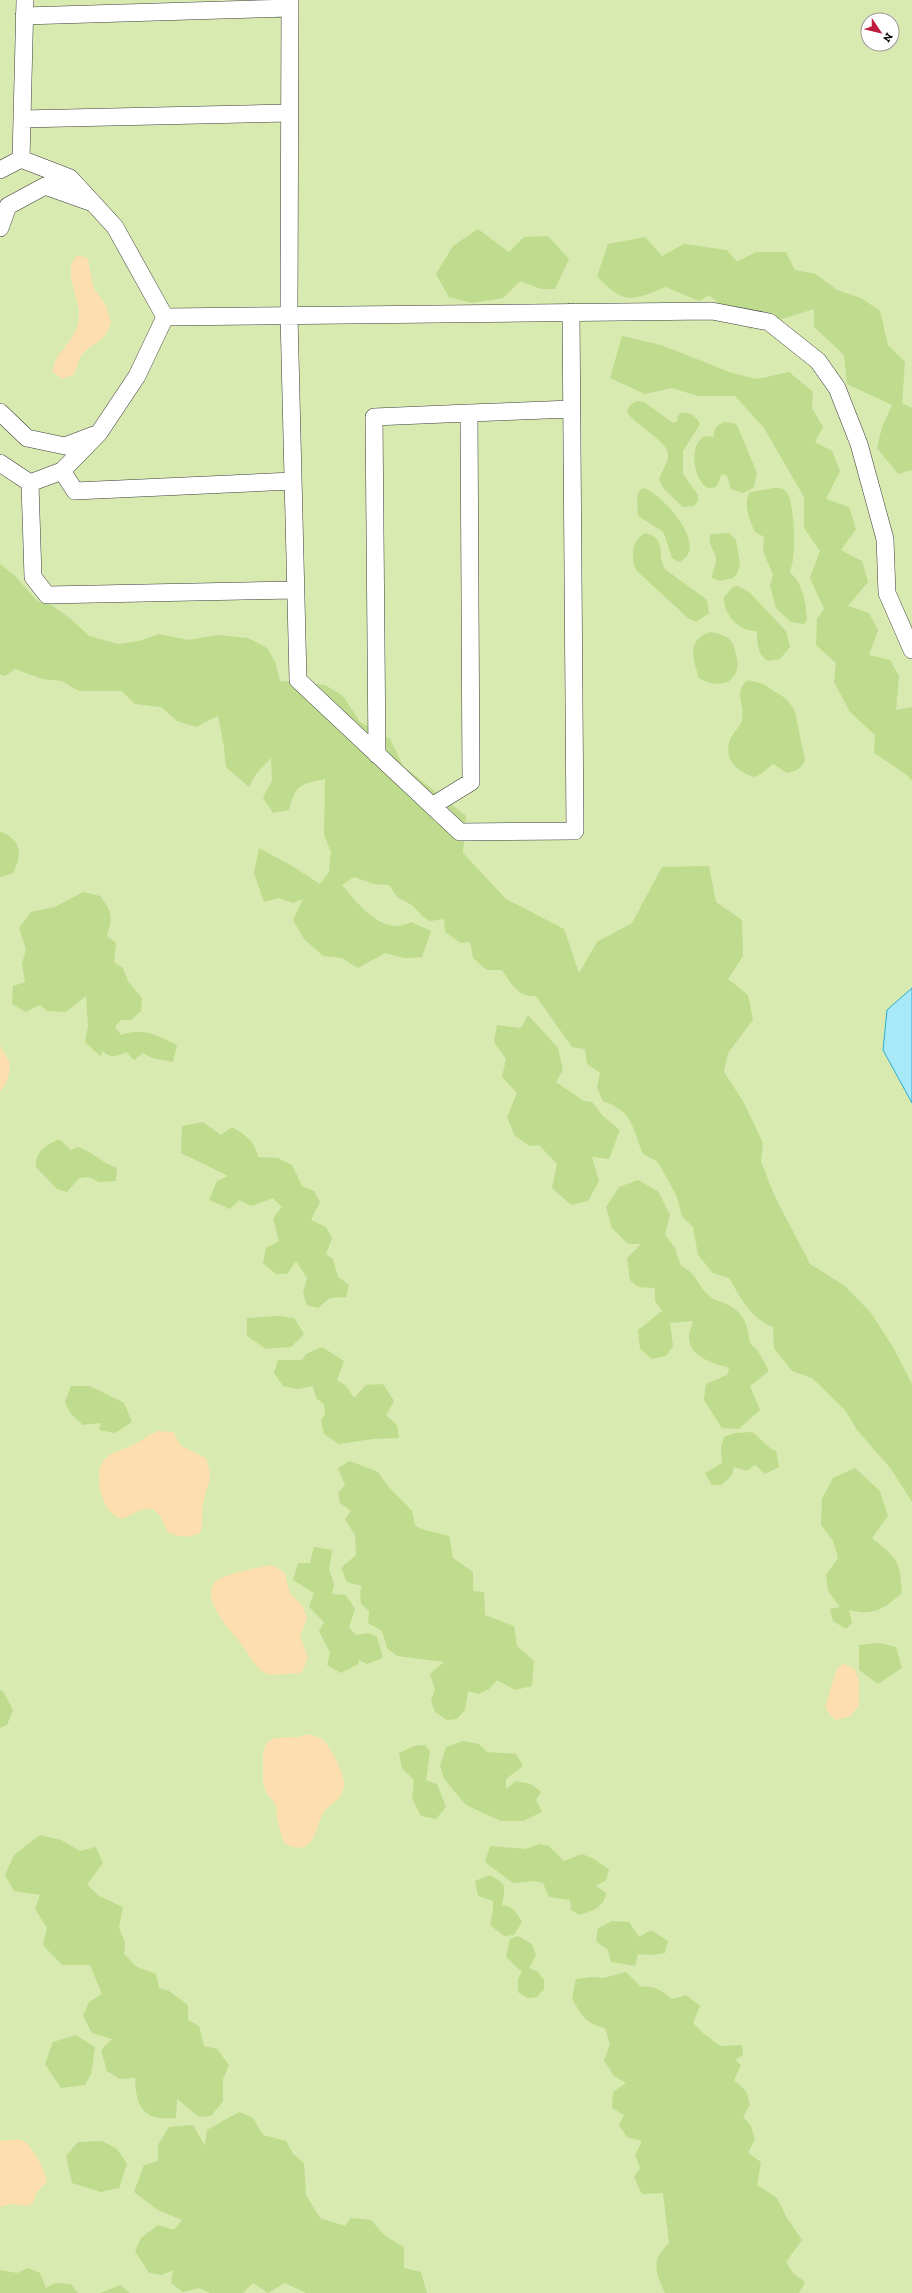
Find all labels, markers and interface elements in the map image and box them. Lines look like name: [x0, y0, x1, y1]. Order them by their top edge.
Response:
north arrow: [860, 12, 900, 52]
text: N: [880, 30, 896, 45]

